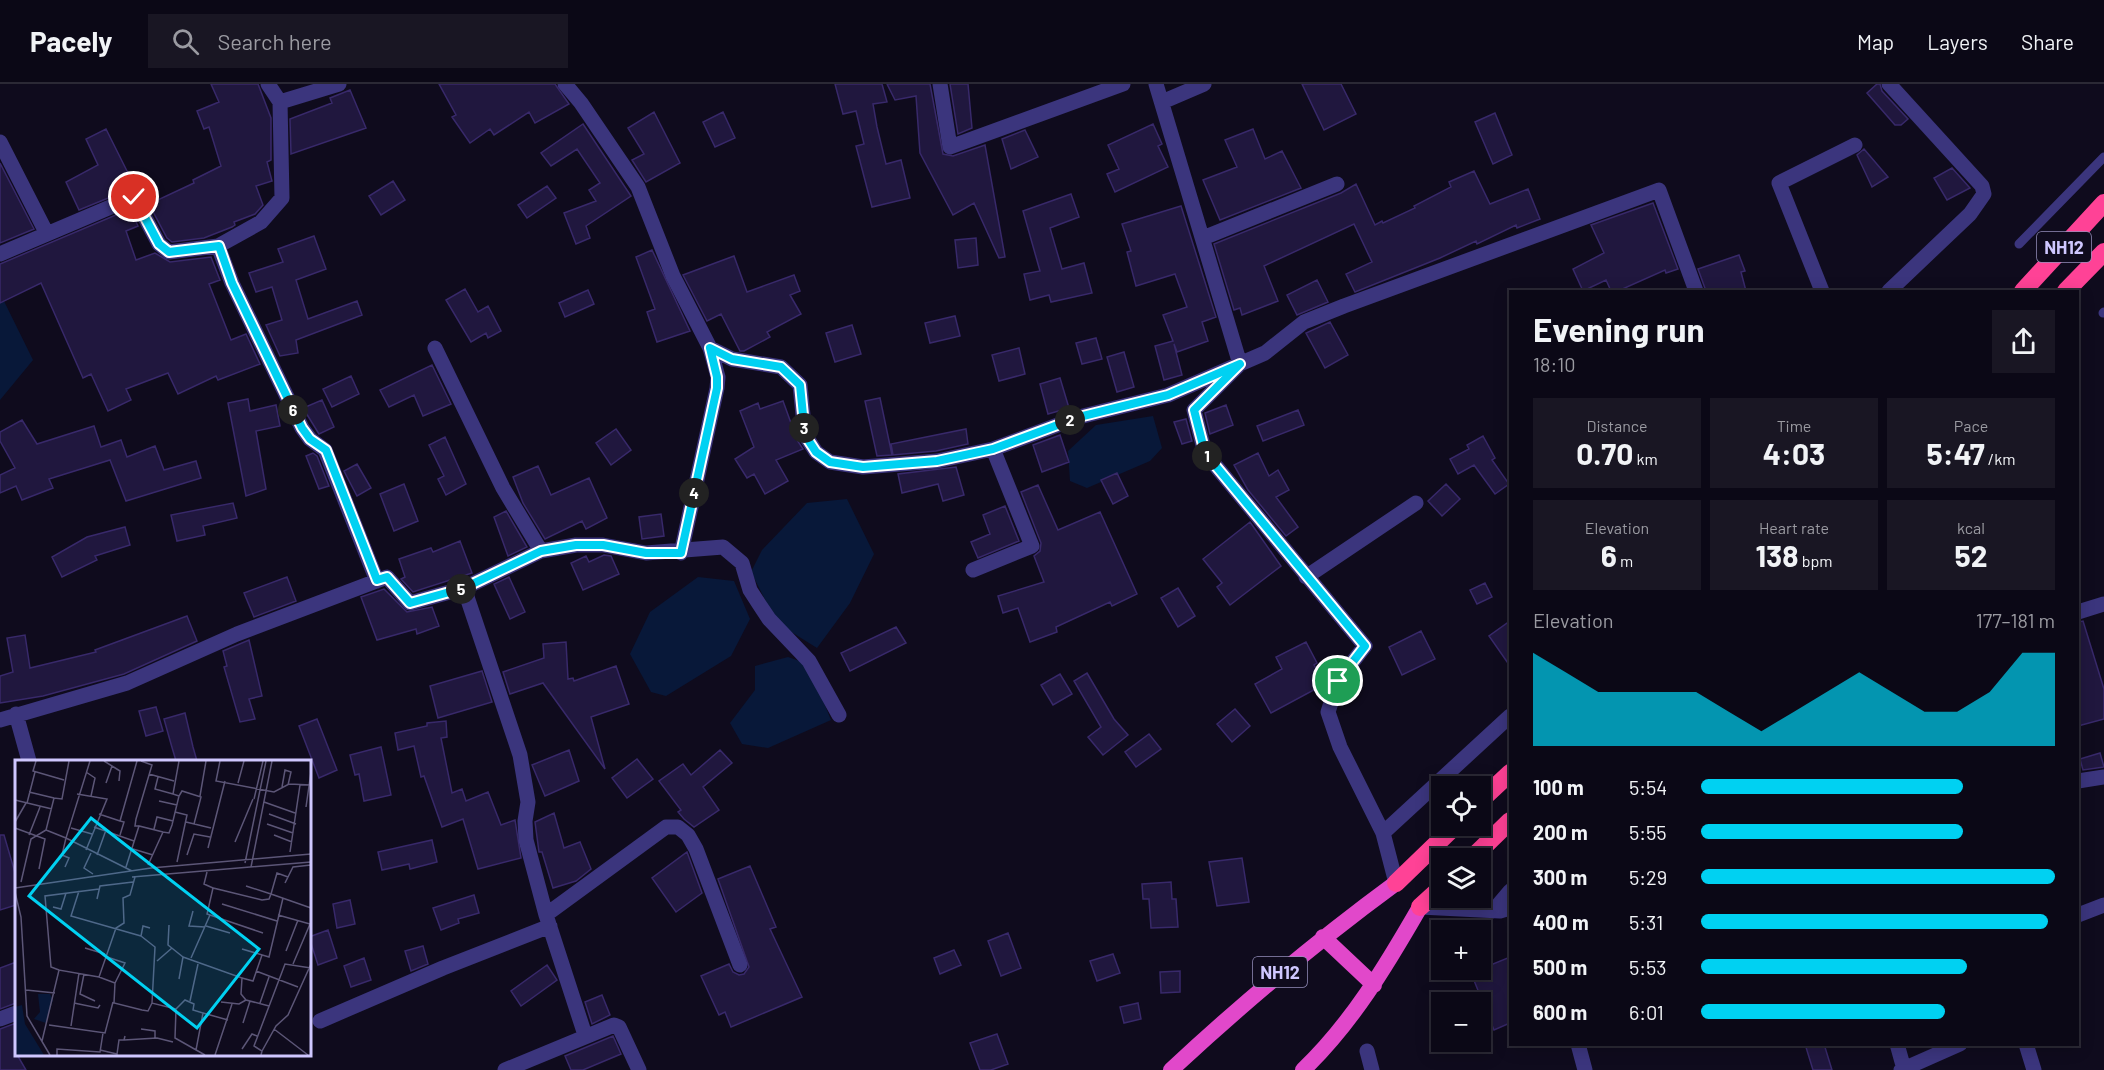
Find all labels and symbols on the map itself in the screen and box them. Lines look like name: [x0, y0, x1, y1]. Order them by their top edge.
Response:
pin: [108, 171, 159, 222]
road number: NH12: [2037, 232, 2091, 262]
pin: 6: [278, 395, 308, 425]
pin: 2: [1055, 405, 1085, 435]
pin: 3: [789, 413, 819, 443]
pin: 1: [1192, 441, 1222, 471]
pin: 4: [679, 478, 709, 508]
pin: 5: [446, 574, 476, 604]
pin: [1312, 655, 1363, 706]
inset map: [15, 760, 310, 1055]
road number: NH12: [1253, 957, 1307, 987]

